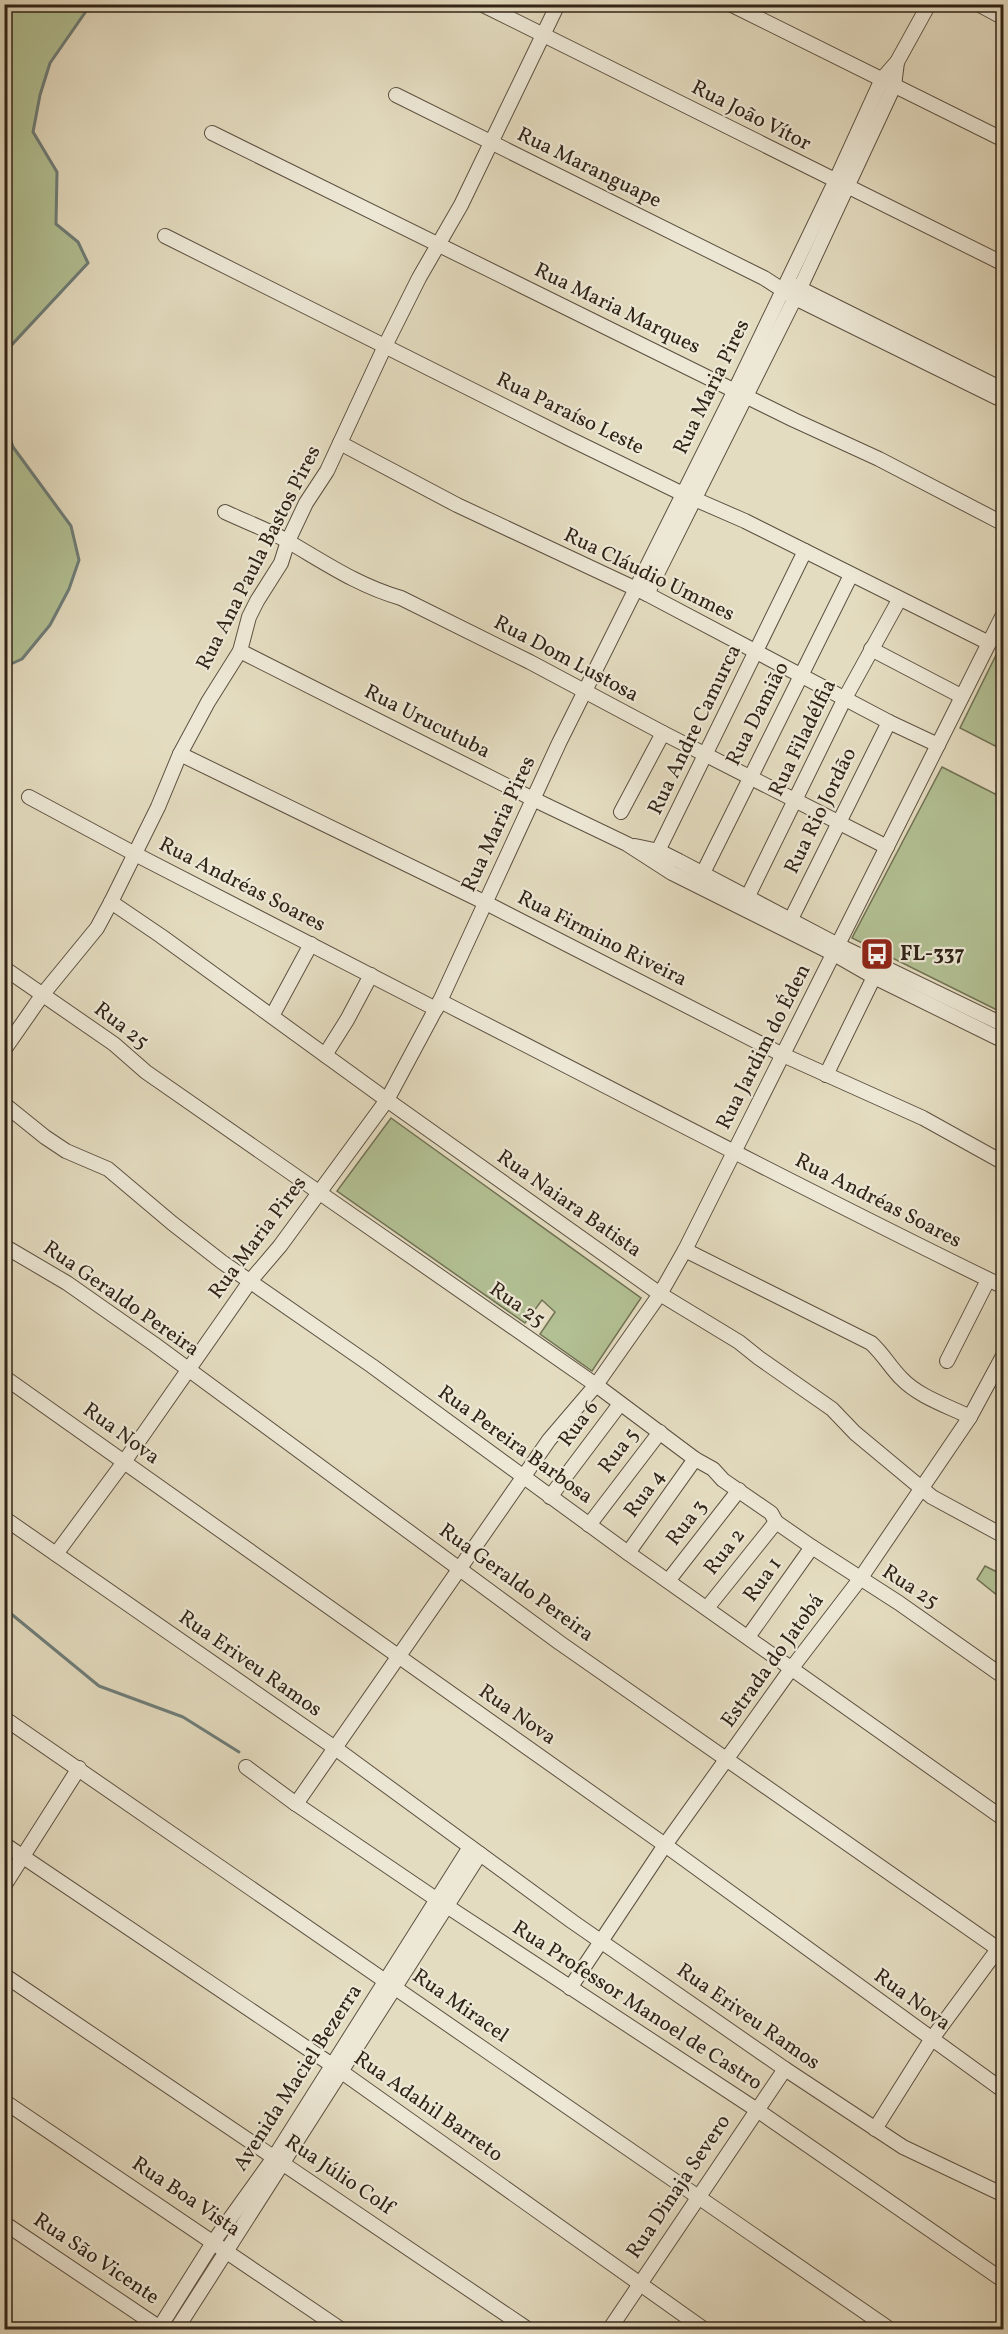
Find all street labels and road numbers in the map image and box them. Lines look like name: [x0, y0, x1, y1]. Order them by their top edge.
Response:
street label: Rua João Vítor: [686, 73, 816, 159]
street label: Rua Maranguape: [512, 120, 666, 216]
street label: Rua Maria Marques: [529, 256, 705, 362]
street label: Rua Maria Pires: [667, 315, 757, 459]
street label: Rua Paraíso Leste: [491, 366, 649, 462]
street label: Rua Ana Paula Bastos Pires: [190, 441, 328, 675]
street label: Rua Cláudio Ummes: [559, 521, 739, 629]
street label: Rua Dom Lustosa: [488, 609, 644, 709]
street label: Rua Andre Camurca: [641, 640, 749, 820]
street label: Rua Damião: [719, 657, 797, 771]
street label: Rua Filadélfia: [762, 675, 844, 801]
street label: Rua Urucutuba: [359, 678, 495, 766]
street label: Rua Rio Jordão: [778, 743, 864, 879]
street label: Rua Maria Pires: [455, 751, 543, 897]
street label: Rua Andréas Soares: [154, 830, 330, 940]
street label: Rua Firmino Riveira: [512, 884, 692, 994]
street label: Rua Jardim do Éden: [710, 959, 818, 1135]
street label: Rua 25: [88, 995, 154, 1057]
street label: Rua Naiara Batista: [491, 1143, 647, 1265]
street label: Rua Andréas Soares: [790, 1146, 966, 1256]
street label: Rua Maria Pires: [202, 1171, 314, 1305]
street label: Rua Geraldo Pereira: [37, 1234, 205, 1364]
street label: Rua 25: [483, 1275, 551, 1335]
street label: Rua Pereira Barbosa: [431, 1379, 599, 1511]
street label: Rua 6: [552, 1395, 606, 1453]
street label: Rua Nova: [76, 1396, 166, 1472]
street label: Rua 5: [592, 1422, 646, 1480]
street label: Rua 4: [618, 1464, 672, 1524]
street label: Rua 3: [660, 1494, 714, 1552]
street label: Rua Geraldo Pereira: [433, 1517, 599, 1649]
street label: Rua 2: [698, 1523, 752, 1581]
street label: Rua 1: [737, 1552, 789, 1608]
street label: Rua 25: [876, 1558, 944, 1616]
street label: Estrada do Jatobá: [715, 1588, 831, 1734]
street label: Rua Eriveu Ramos: [172, 1604, 328, 1724]
street label: Rua Nova: [472, 1678, 562, 1752]
street label: Rua Professor Manoel de Castro: [506, 1914, 768, 2098]
street label: Rua Eriveu Ramos: [670, 1957, 826, 2077]
street label: Rua Miracel: [406, 1962, 514, 2050]
street label: Rua Nova: [867, 1962, 957, 2038]
street label: Avenida Maciel Bezerra: [227, 1979, 369, 2177]
street label: Rua Adahil Barreto: [347, 2045, 509, 2169]
street label: Rua Dinaja Severo: [620, 2109, 738, 2265]
street label: Rua Júlio Colf: [279, 2128, 401, 2223]
street label: Rua Boa Vista: [126, 2150, 246, 2244]
street label: Rua São Vicente: [27, 2206, 165, 2312]

